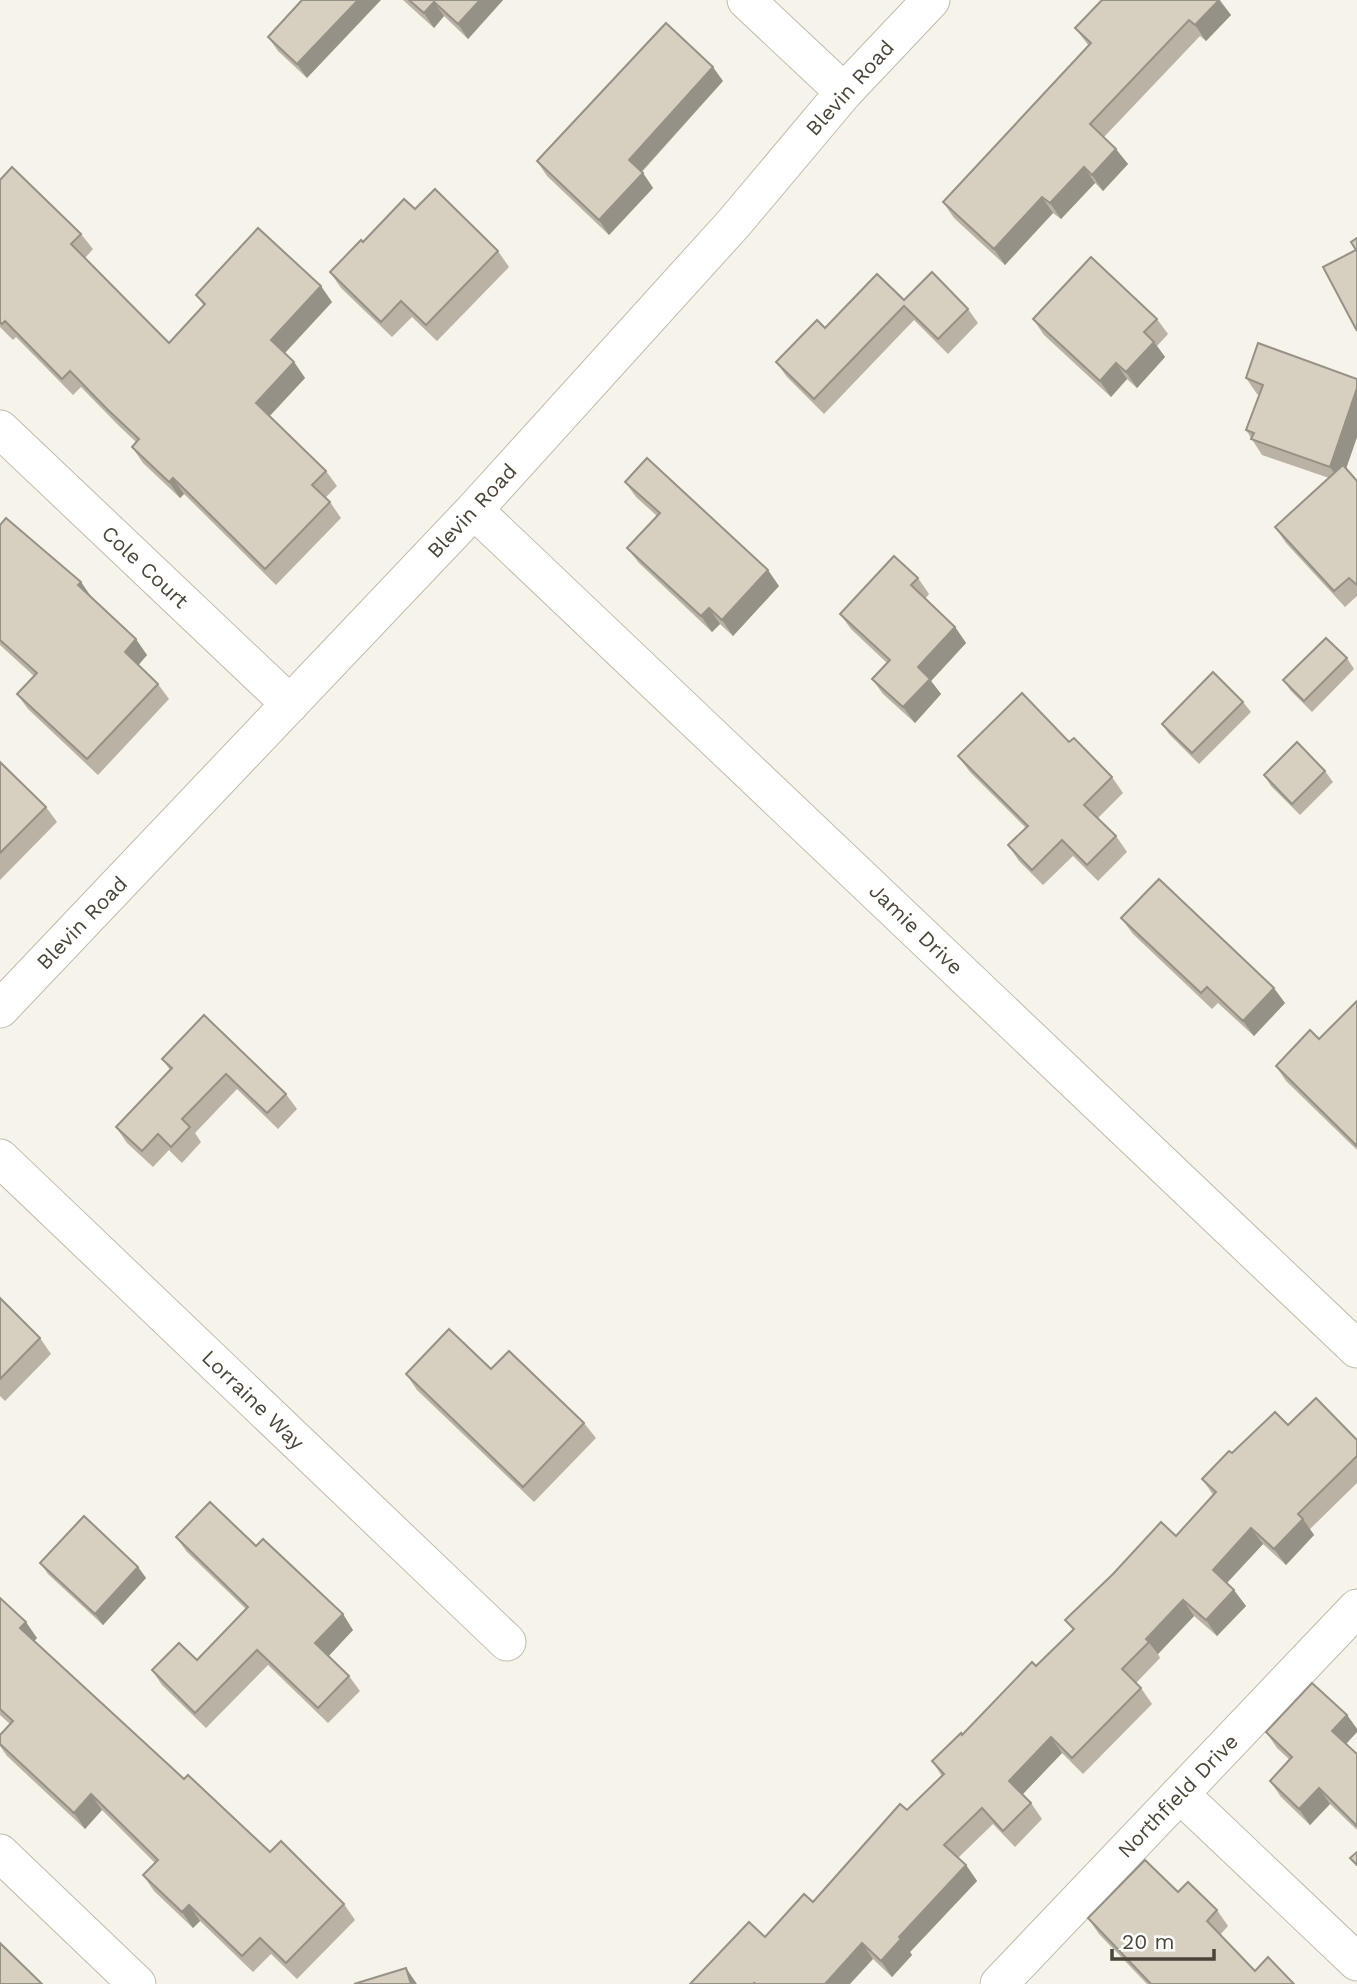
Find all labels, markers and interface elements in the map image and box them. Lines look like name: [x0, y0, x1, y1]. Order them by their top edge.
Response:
street label: Blevin Road: [800, 35, 899, 141]
street label: Blevin Road: [422, 458, 522, 563]
street label: Cole Court: [97, 520, 194, 613]
street label: Blevin Road: [31, 871, 132, 974]
street label: Jamie Drive: [864, 878, 968, 979]
street label: Lorraine Way: [197, 1345, 310, 1455]
street label: Northfield Drive: [1112, 1729, 1243, 1863]
scale bar: [1112, 1918, 1214, 1962]
text: 20 m: [1122, 1929, 1174, 1954]

